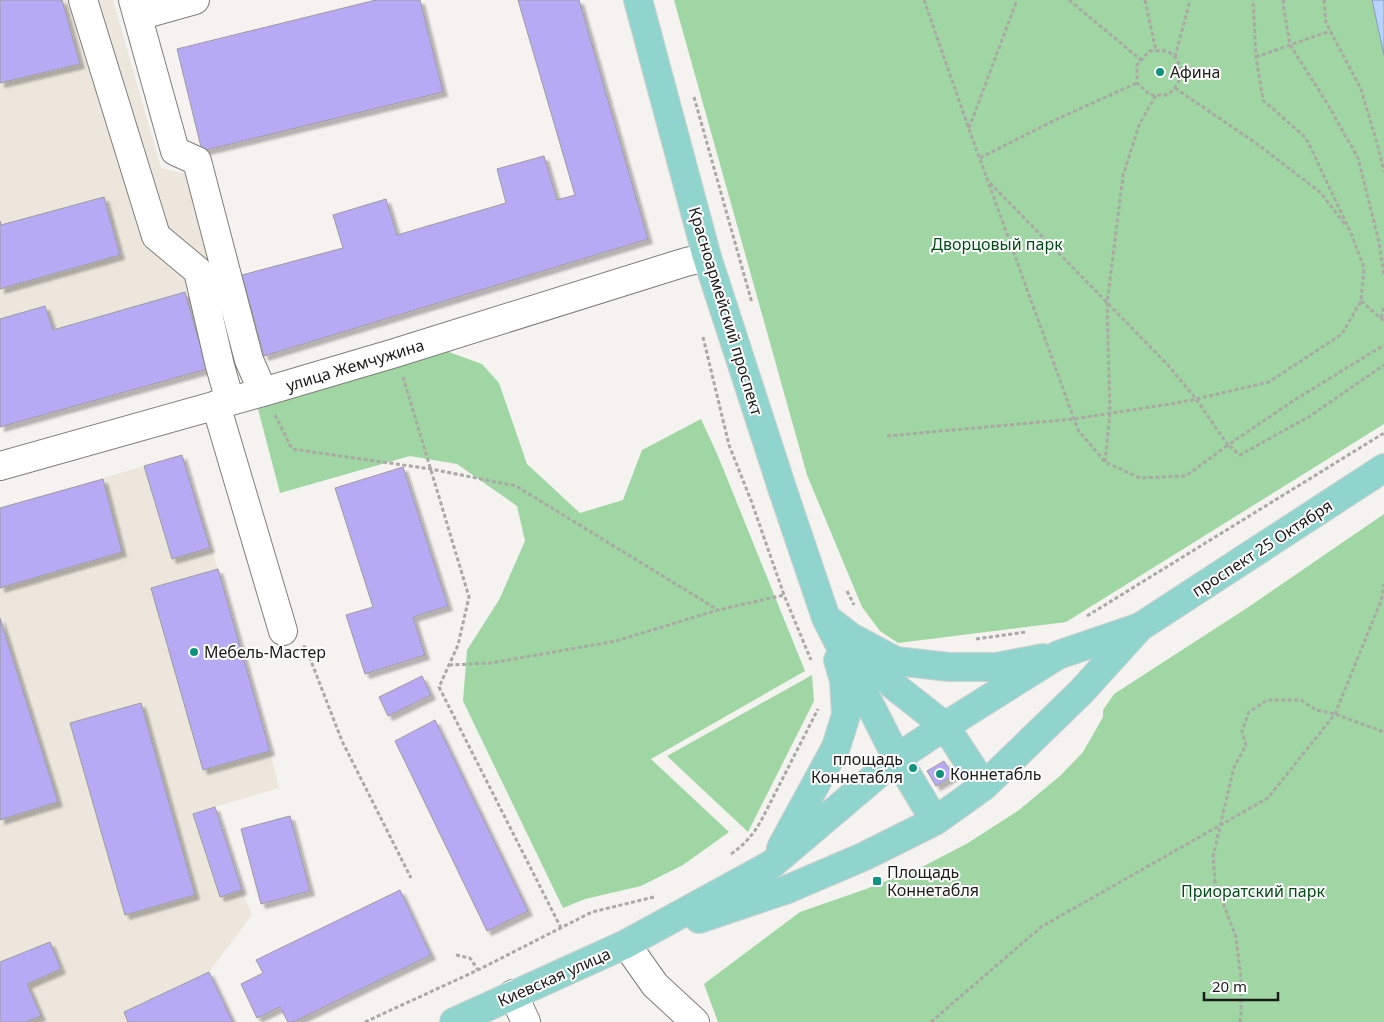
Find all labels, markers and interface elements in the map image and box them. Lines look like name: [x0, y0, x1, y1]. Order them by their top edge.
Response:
place label: Афина: [1170, 61, 1221, 83]
marker: Афина: [1154, 66, 1166, 78]
street label: Красноармейский проспект: [684, 204, 768, 419]
park label: Дворцовый парк: [931, 233, 1063, 255]
street label: улица Жемчужина: [283, 334, 427, 396]
street label: проспект 25 Октября: [1187, 494, 1337, 602]
place label: Мебель-Мастер: [204, 641, 326, 663]
marker: Мебель-Мастер: [188, 646, 200, 658]
place label: площадь Коннетабля: [811, 748, 903, 788]
marker: площадь Коннетабля: [907, 762, 919, 774]
place label: Коннетабль: [950, 763, 1042, 785]
marker: Коннетабль: [934, 768, 946, 780]
place label: Площадь Коннетабля: [887, 861, 979, 901]
marker: Площадь Коннетабля: [871, 875, 883, 887]
park label: Приоратский парк: [1181, 880, 1325, 902]
street label: Киевская улица: [494, 942, 614, 1012]
scale bar: [1204, 970, 1278, 1002]
text: 20 m: [1212, 976, 1247, 996]

